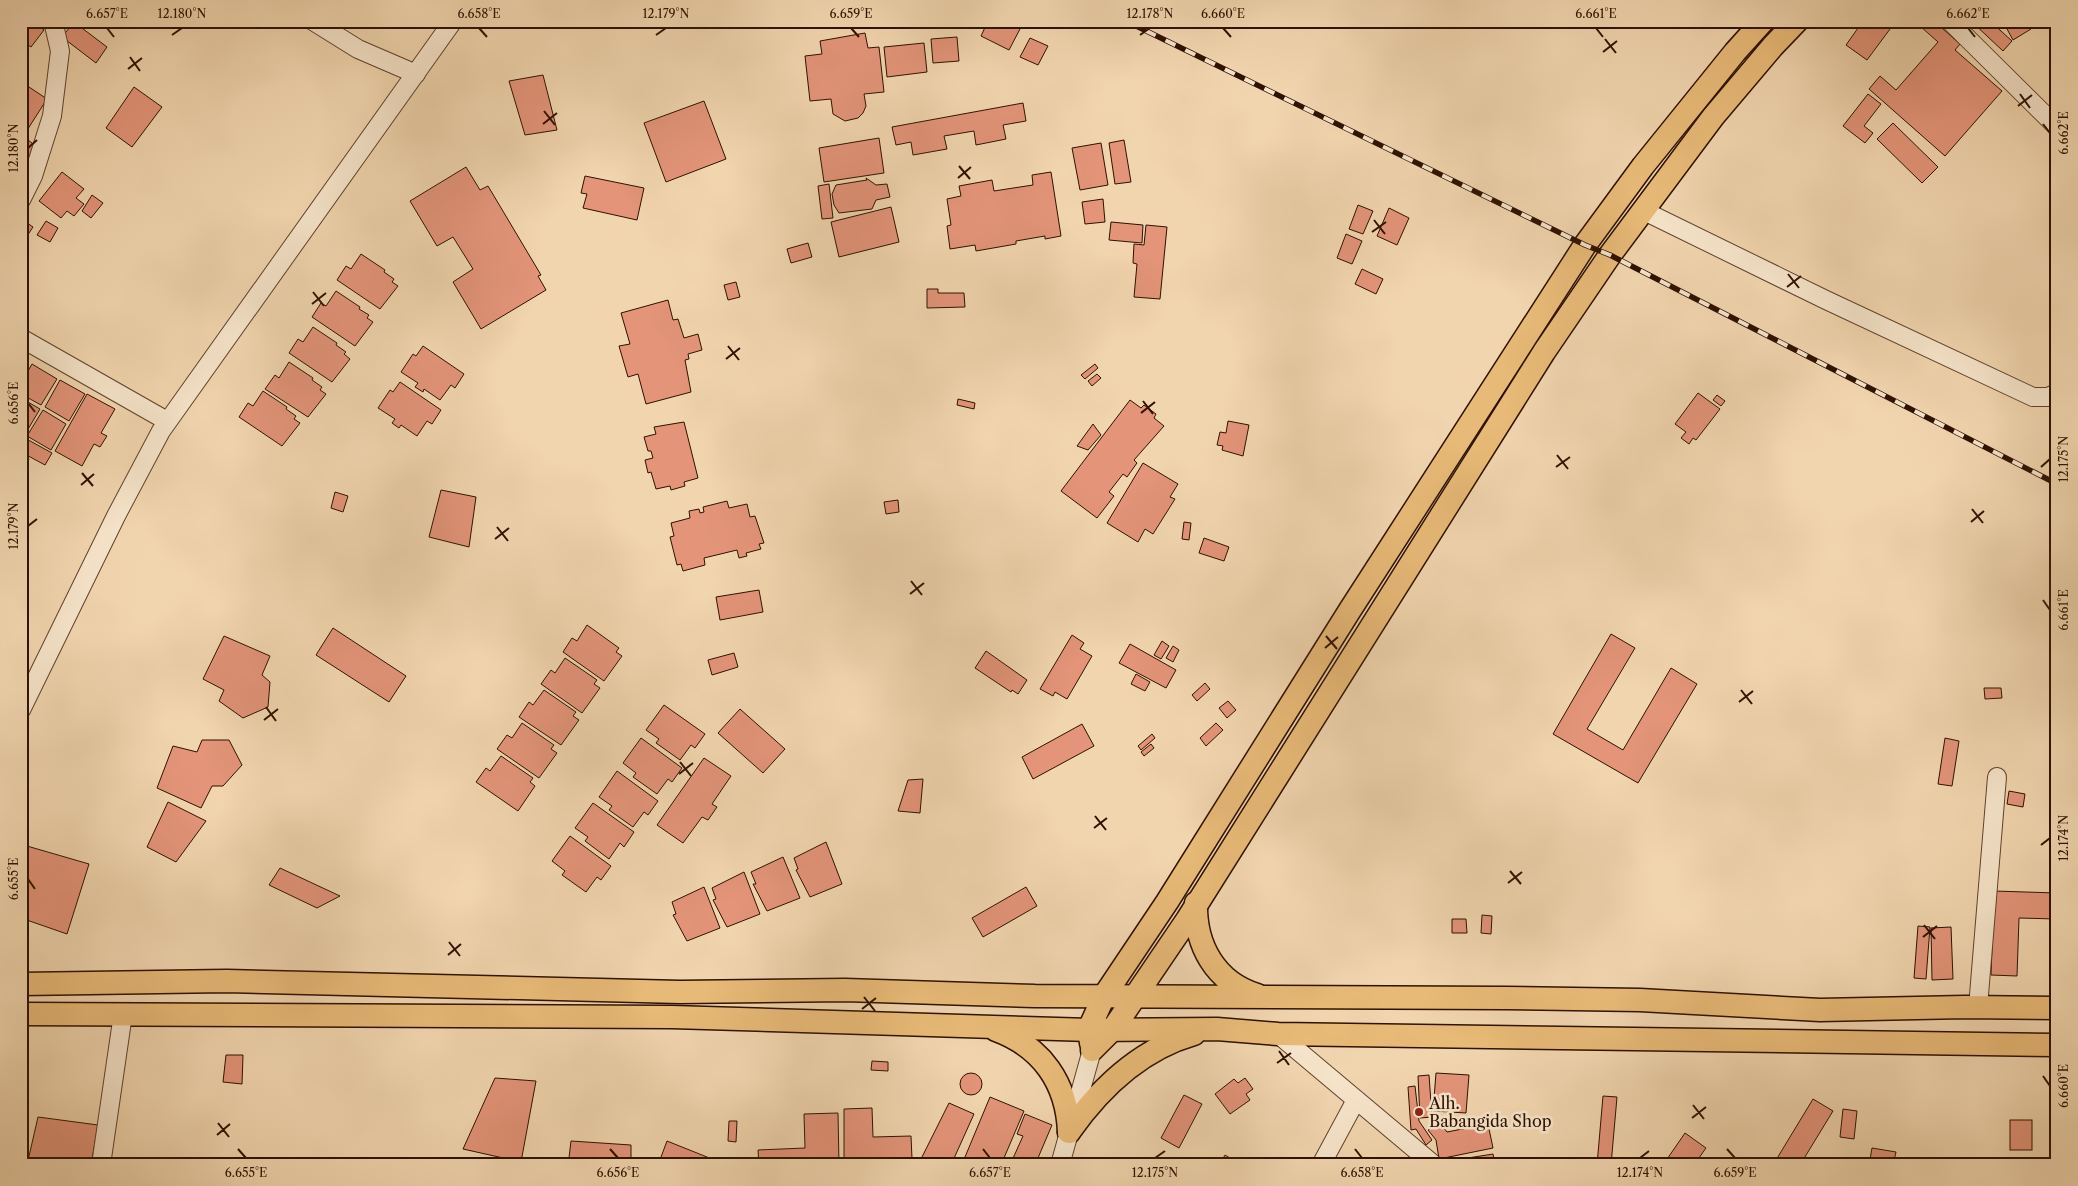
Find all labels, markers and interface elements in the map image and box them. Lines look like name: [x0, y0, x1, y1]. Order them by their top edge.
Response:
text: 6.657°E: [86, 6, 128, 21]
text: 12.180°N: [158, 6, 206, 21]
text: 6.658°E: [457, 6, 501, 21]
text: 12.179°N: [643, 6, 690, 21]
text: 6.659°E: [829, 6, 873, 21]
text: 12.178°N: [1126, 6, 1174, 21]
text: 6.660°E: [1201, 6, 1245, 21]
text: 6.661°E: [1575, 6, 1617, 21]
text: 6.662°E: [1946, 6, 1990, 21]
text: 6.662°E: [2056, 111, 2071, 155]
text: 12.180°N: [6, 124, 21, 172]
text: 6.656°E: [6, 382, 21, 424]
text: 12.175°N: [2056, 436, 2071, 482]
text: 12.179°N: [6, 502, 21, 550]
text: 6.661°E: [2056, 589, 2071, 631]
text: 12.174°N: [2056, 815, 2071, 861]
text: 6.655°E: [6, 858, 21, 900]
text: 6.660°E: [2056, 1064, 2071, 1108]
place label: Alh. Babangida Shop: [1428, 1093, 1552, 1131]
marker: Alh. Babangida Shop: [1413, 1106, 1425, 1118]
text: 6.655°E: [225, 1165, 267, 1180]
text: 6.656°E: [597, 1165, 639, 1180]
text: 6.657°E: [969, 1165, 1011, 1180]
text: 12.175°N: [1132, 1165, 1178, 1180]
text: 6.658°E: [1340, 1165, 1384, 1180]
text: 12.174°N: [1617, 1165, 1663, 1180]
text: 6.659°E: [1713, 1165, 1757, 1180]

